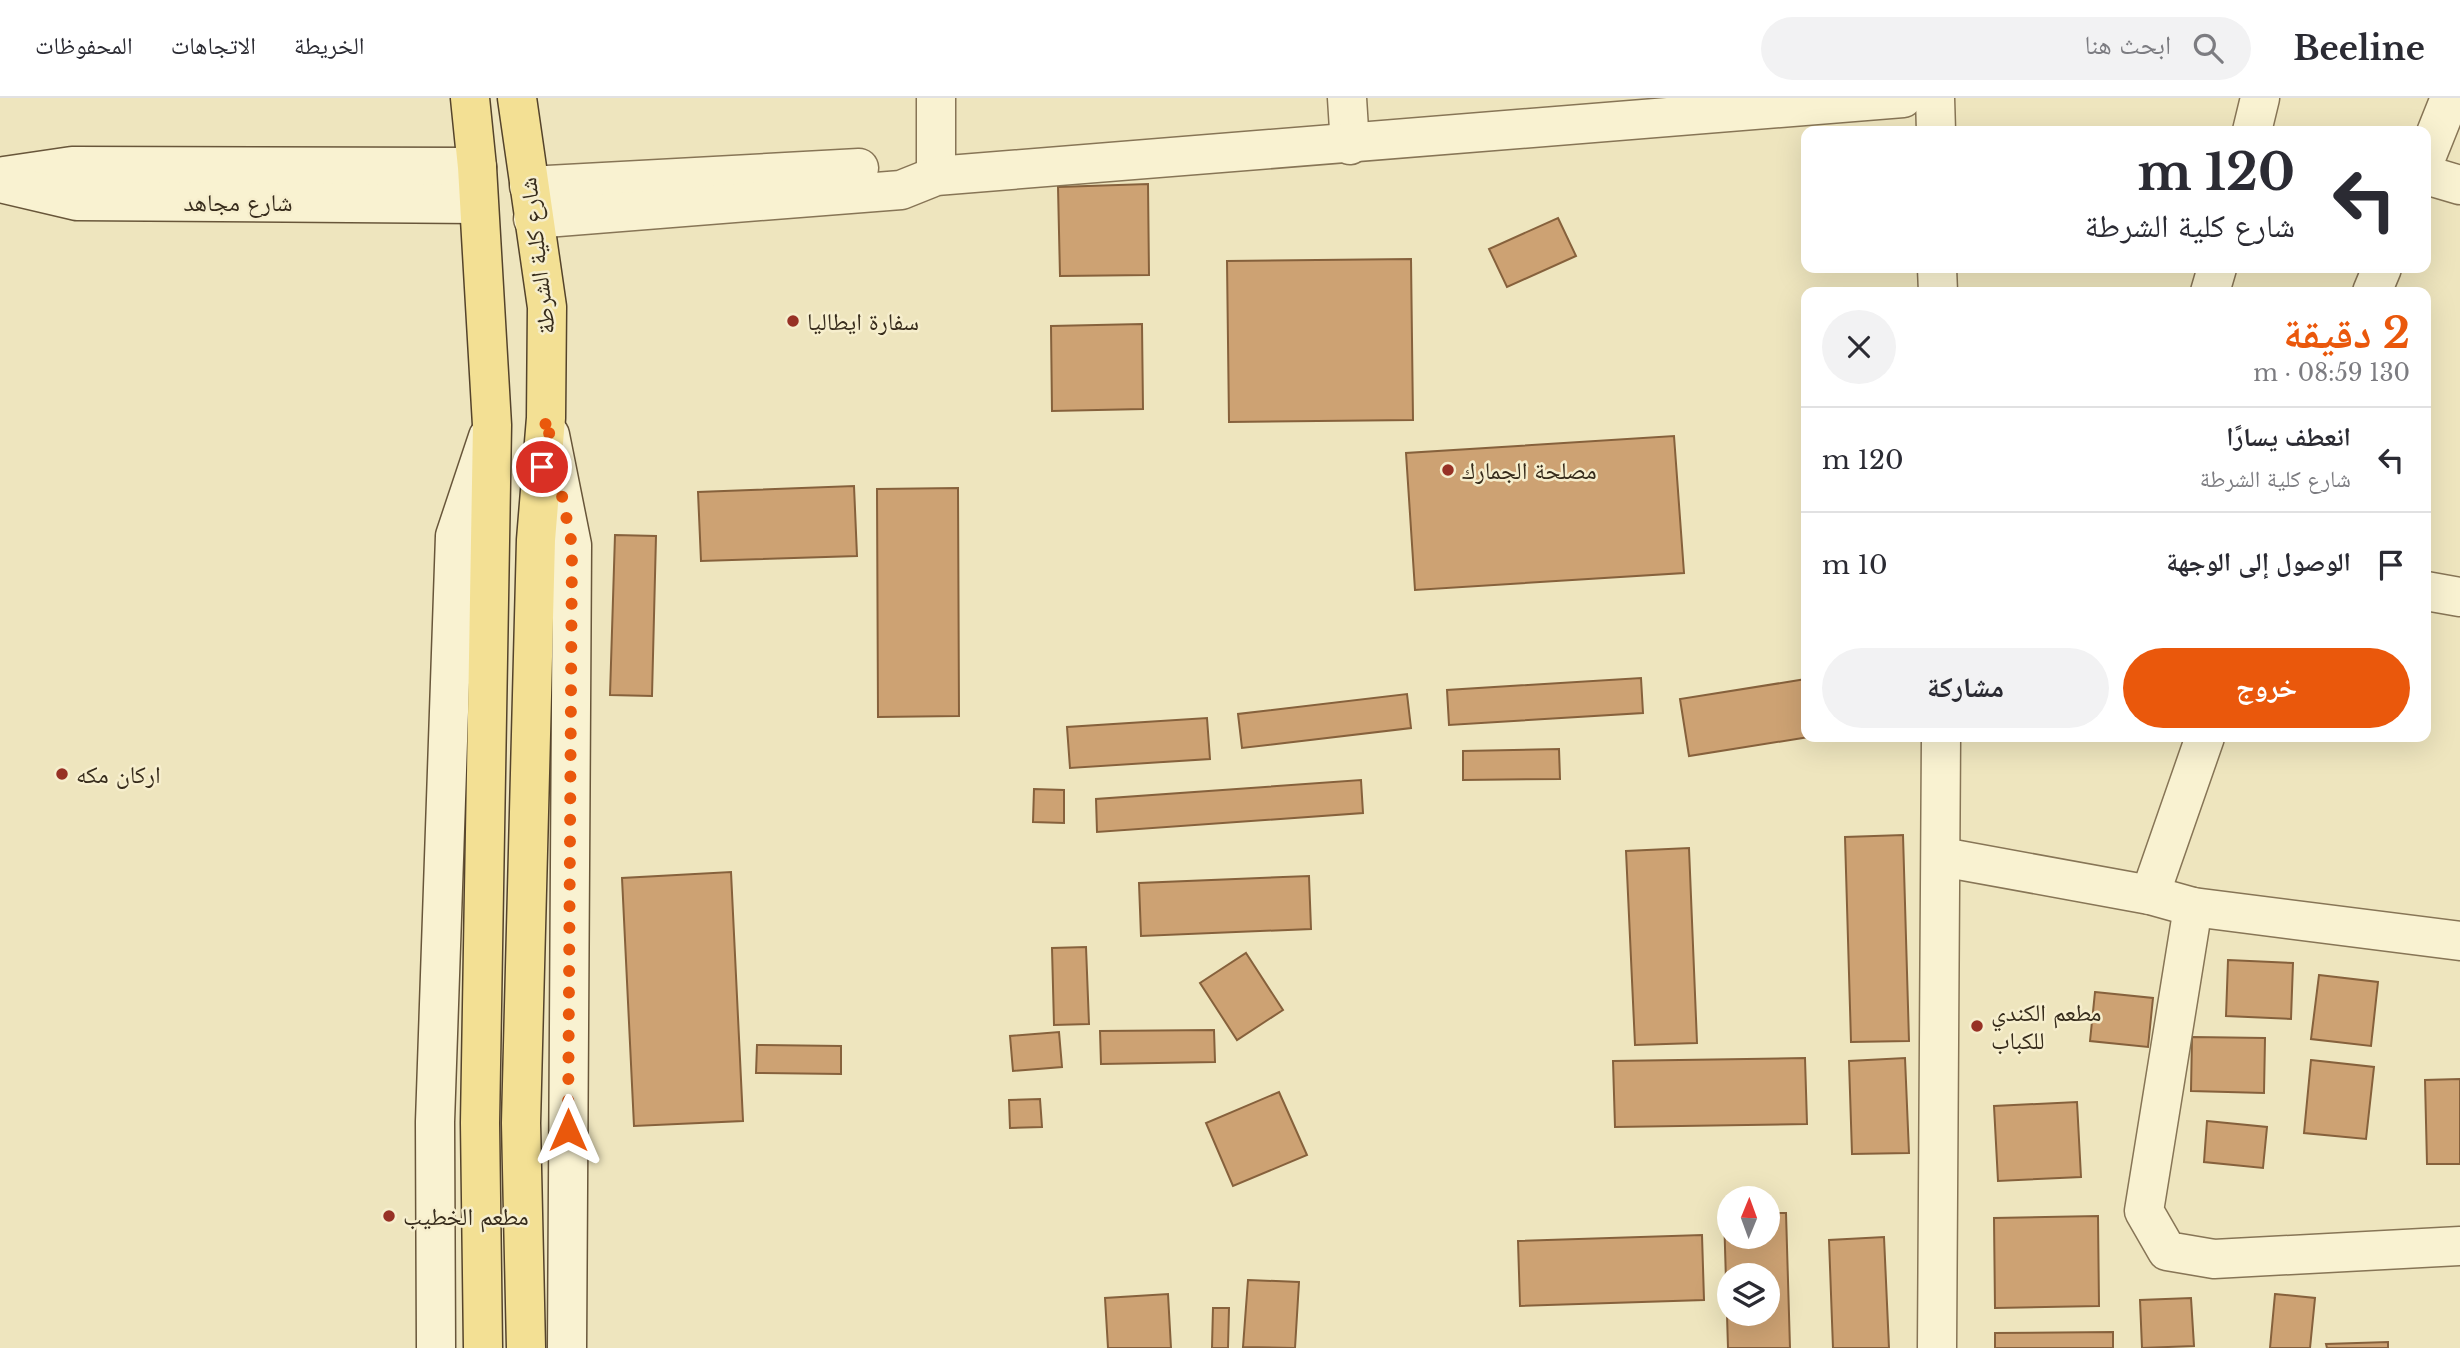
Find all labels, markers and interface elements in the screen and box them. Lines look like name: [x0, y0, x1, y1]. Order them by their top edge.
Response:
search box: [1761, 17, 2251, 80]
text: Beeline: [2293, 28, 2425, 69]
text: ابحث هنا: [2084, 29, 2171, 61]
icon: search: [2189, 29, 2227, 67]
text: المحفوظات: [35, 31, 133, 60]
text: الاتجاهات: [171, 31, 256, 60]
text: الخريطة: [294, 31, 365, 60]
text: 120 m: [2137, 142, 2295, 203]
icon: left: [2319, 154, 2410, 245]
street label: شارع كلية الشرطة: [513, 176, 562, 336]
street label: شارع مجاهد: [183, 188, 293, 218]
text: شارع كلية الشرطة: [2085, 206, 2295, 246]
place label: سفارة ايطاليا: [807, 307, 919, 336]
text: 2 دقيقة: [2283, 307, 2410, 359]
button: close: [1822, 310, 1896, 384]
marker: سفارة ايطاليا: [785, 313, 801, 329]
text: 130 m · 08:59: [2253, 359, 2410, 387]
text: انعطف يسارًا: [2226, 421, 2351, 453]
pin: [512, 437, 572, 497]
icon: left: [2372, 441, 2410, 479]
text: 120 m: [1822, 444, 1904, 476]
icon: arrive: [523, 448, 561, 486]
place label: مصلحة الجمارك: [1462, 456, 1597, 485]
marker: مصلحة الجمارك: [1440, 462, 1456, 478]
text: شارع كلية الشرطة: [2200, 465, 2351, 493]
text: الوصول إلى الوجهة: [2166, 546, 2351, 578]
icon: arrive: [2372, 546, 2410, 584]
text: 10 m: [1822, 549, 1888, 581]
button: مشاركة: [1822, 648, 2109, 728]
button: خروج: [2123, 648, 2410, 728]
place label: اركان مكه: [76, 760, 161, 789]
marker: اركان مكه: [54, 766, 70, 782]
place label: مطعم الكندي للكباب: [1991, 998, 2102, 1055]
marker: مطعم الكندي للكباب: [1969, 1018, 1985, 1034]
position arrow: [531, 1093, 605, 1167]
north arrow: [1717, 1186, 1780, 1250]
map controls: [1717, 1186, 1780, 1326]
place label: مطعم الخطيب: [403, 1202, 529, 1233]
marker: مطعم الخطيب: [381, 1208, 397, 1224]
button: layers: [1717, 1263, 1780, 1326]

